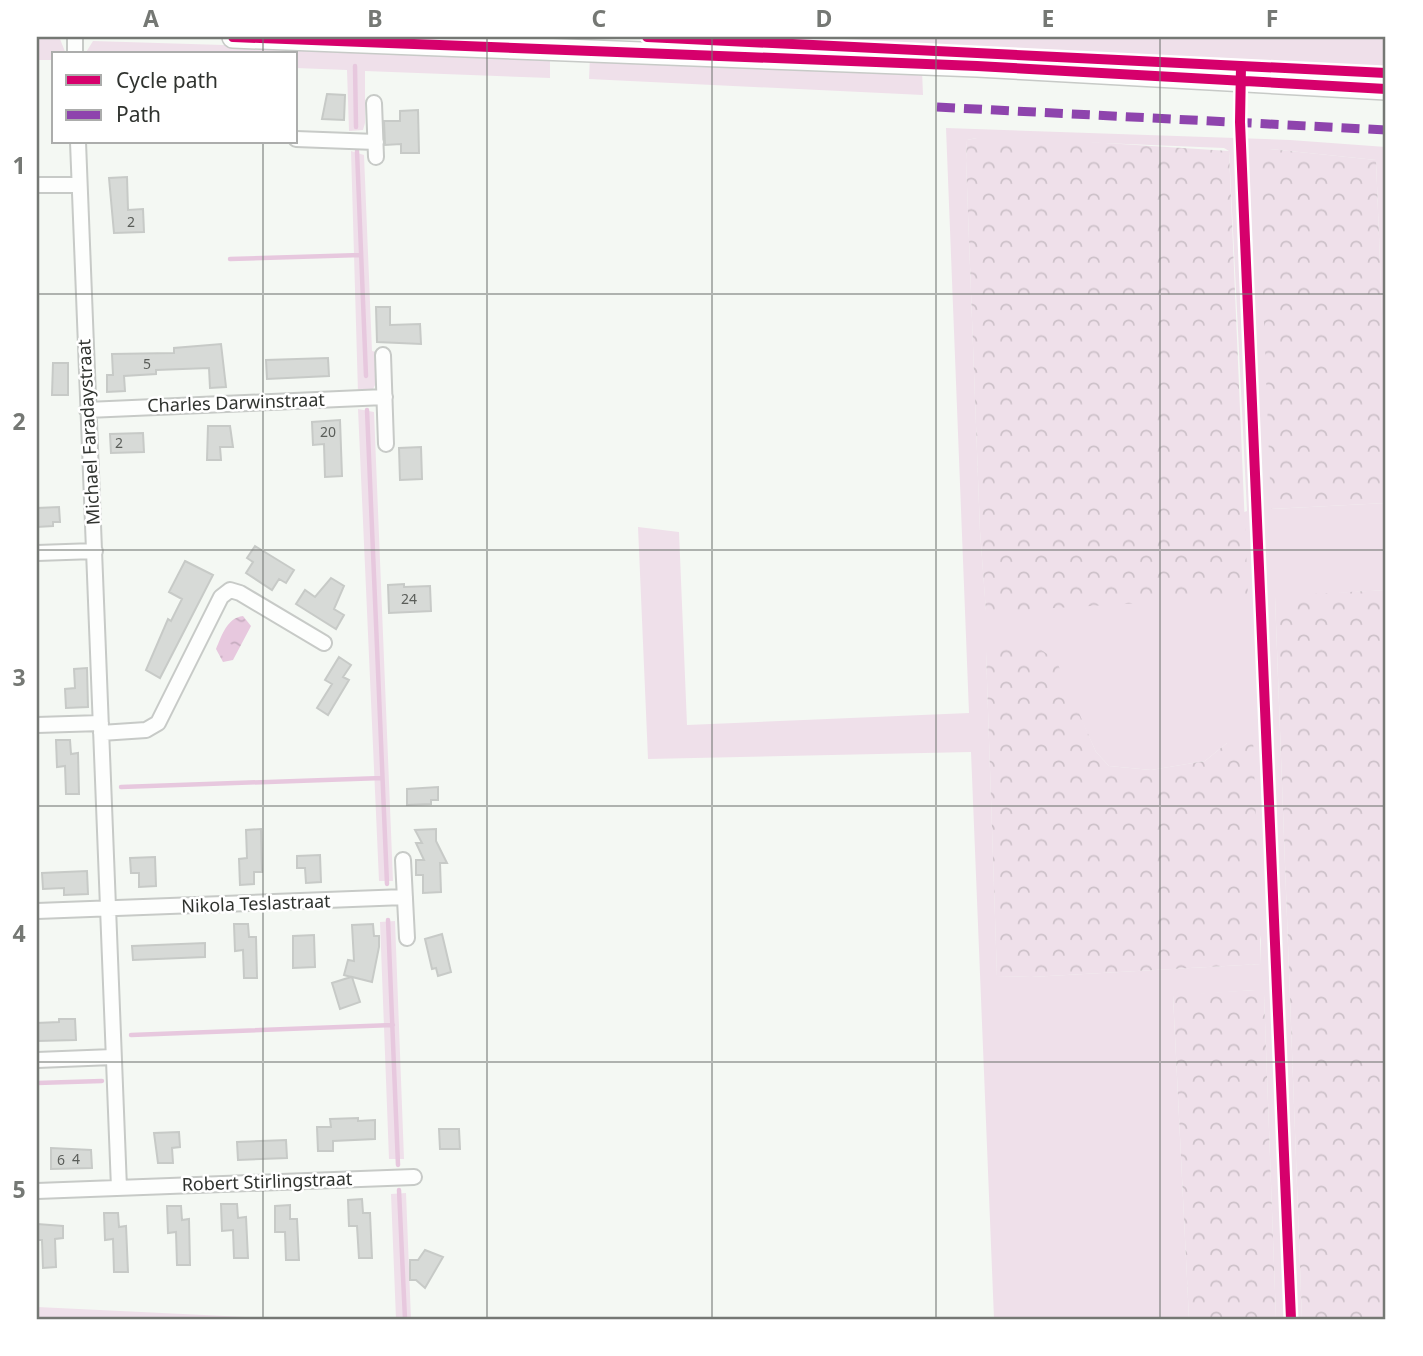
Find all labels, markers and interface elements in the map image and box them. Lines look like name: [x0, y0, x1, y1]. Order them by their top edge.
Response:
text: A: [143, 2, 159, 34]
text: B: [367, 2, 383, 34]
text: C: [592, 2, 607, 34]
text: D: [816, 2, 832, 34]
text: E: [1042, 2, 1054, 34]
text: F: [1266, 2, 1278, 34]
legend: [52, 52, 298, 144]
text: Cycle path: [116, 66, 218, 94]
text: Path: [116, 100, 161, 128]
text: 1: [12, 149, 26, 181]
house number: 2: [127, 212, 135, 231]
street label: Michael Faradaystraat: [71, 338, 105, 526]
house number: 5: [143, 354, 151, 373]
street label: Charles Darwinstraat: [147, 387, 326, 417]
text: 2: [12, 405, 26, 437]
house number: 20: [320, 422, 336, 441]
house number: 2: [115, 433, 123, 452]
house number: 24: [401, 589, 417, 608]
text: 3: [12, 661, 26, 693]
street label: Nikola Teslastraat: [181, 888, 332, 918]
text: 4: [12, 917, 26, 949]
house number: 4: [72, 1149, 80, 1168]
house number: 6: [57, 1150, 65, 1169]
street label: Robert Stirlingstraat: [181, 1166, 353, 1196]
text: 5: [12, 1173, 26, 1205]

